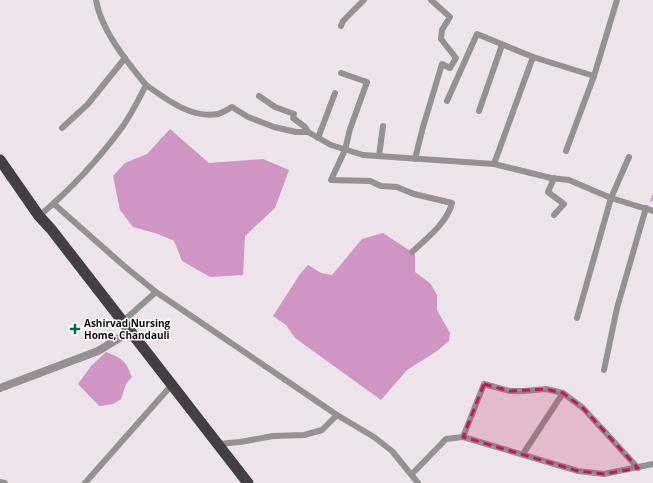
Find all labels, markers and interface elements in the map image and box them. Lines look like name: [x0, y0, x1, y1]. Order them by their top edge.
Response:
place label: Ashirvad Nursing Home, Chandauli: [84, 316, 171, 342]
marker: Ashirvad Nursing Home, Chandauli: [69, 323, 81, 335]

